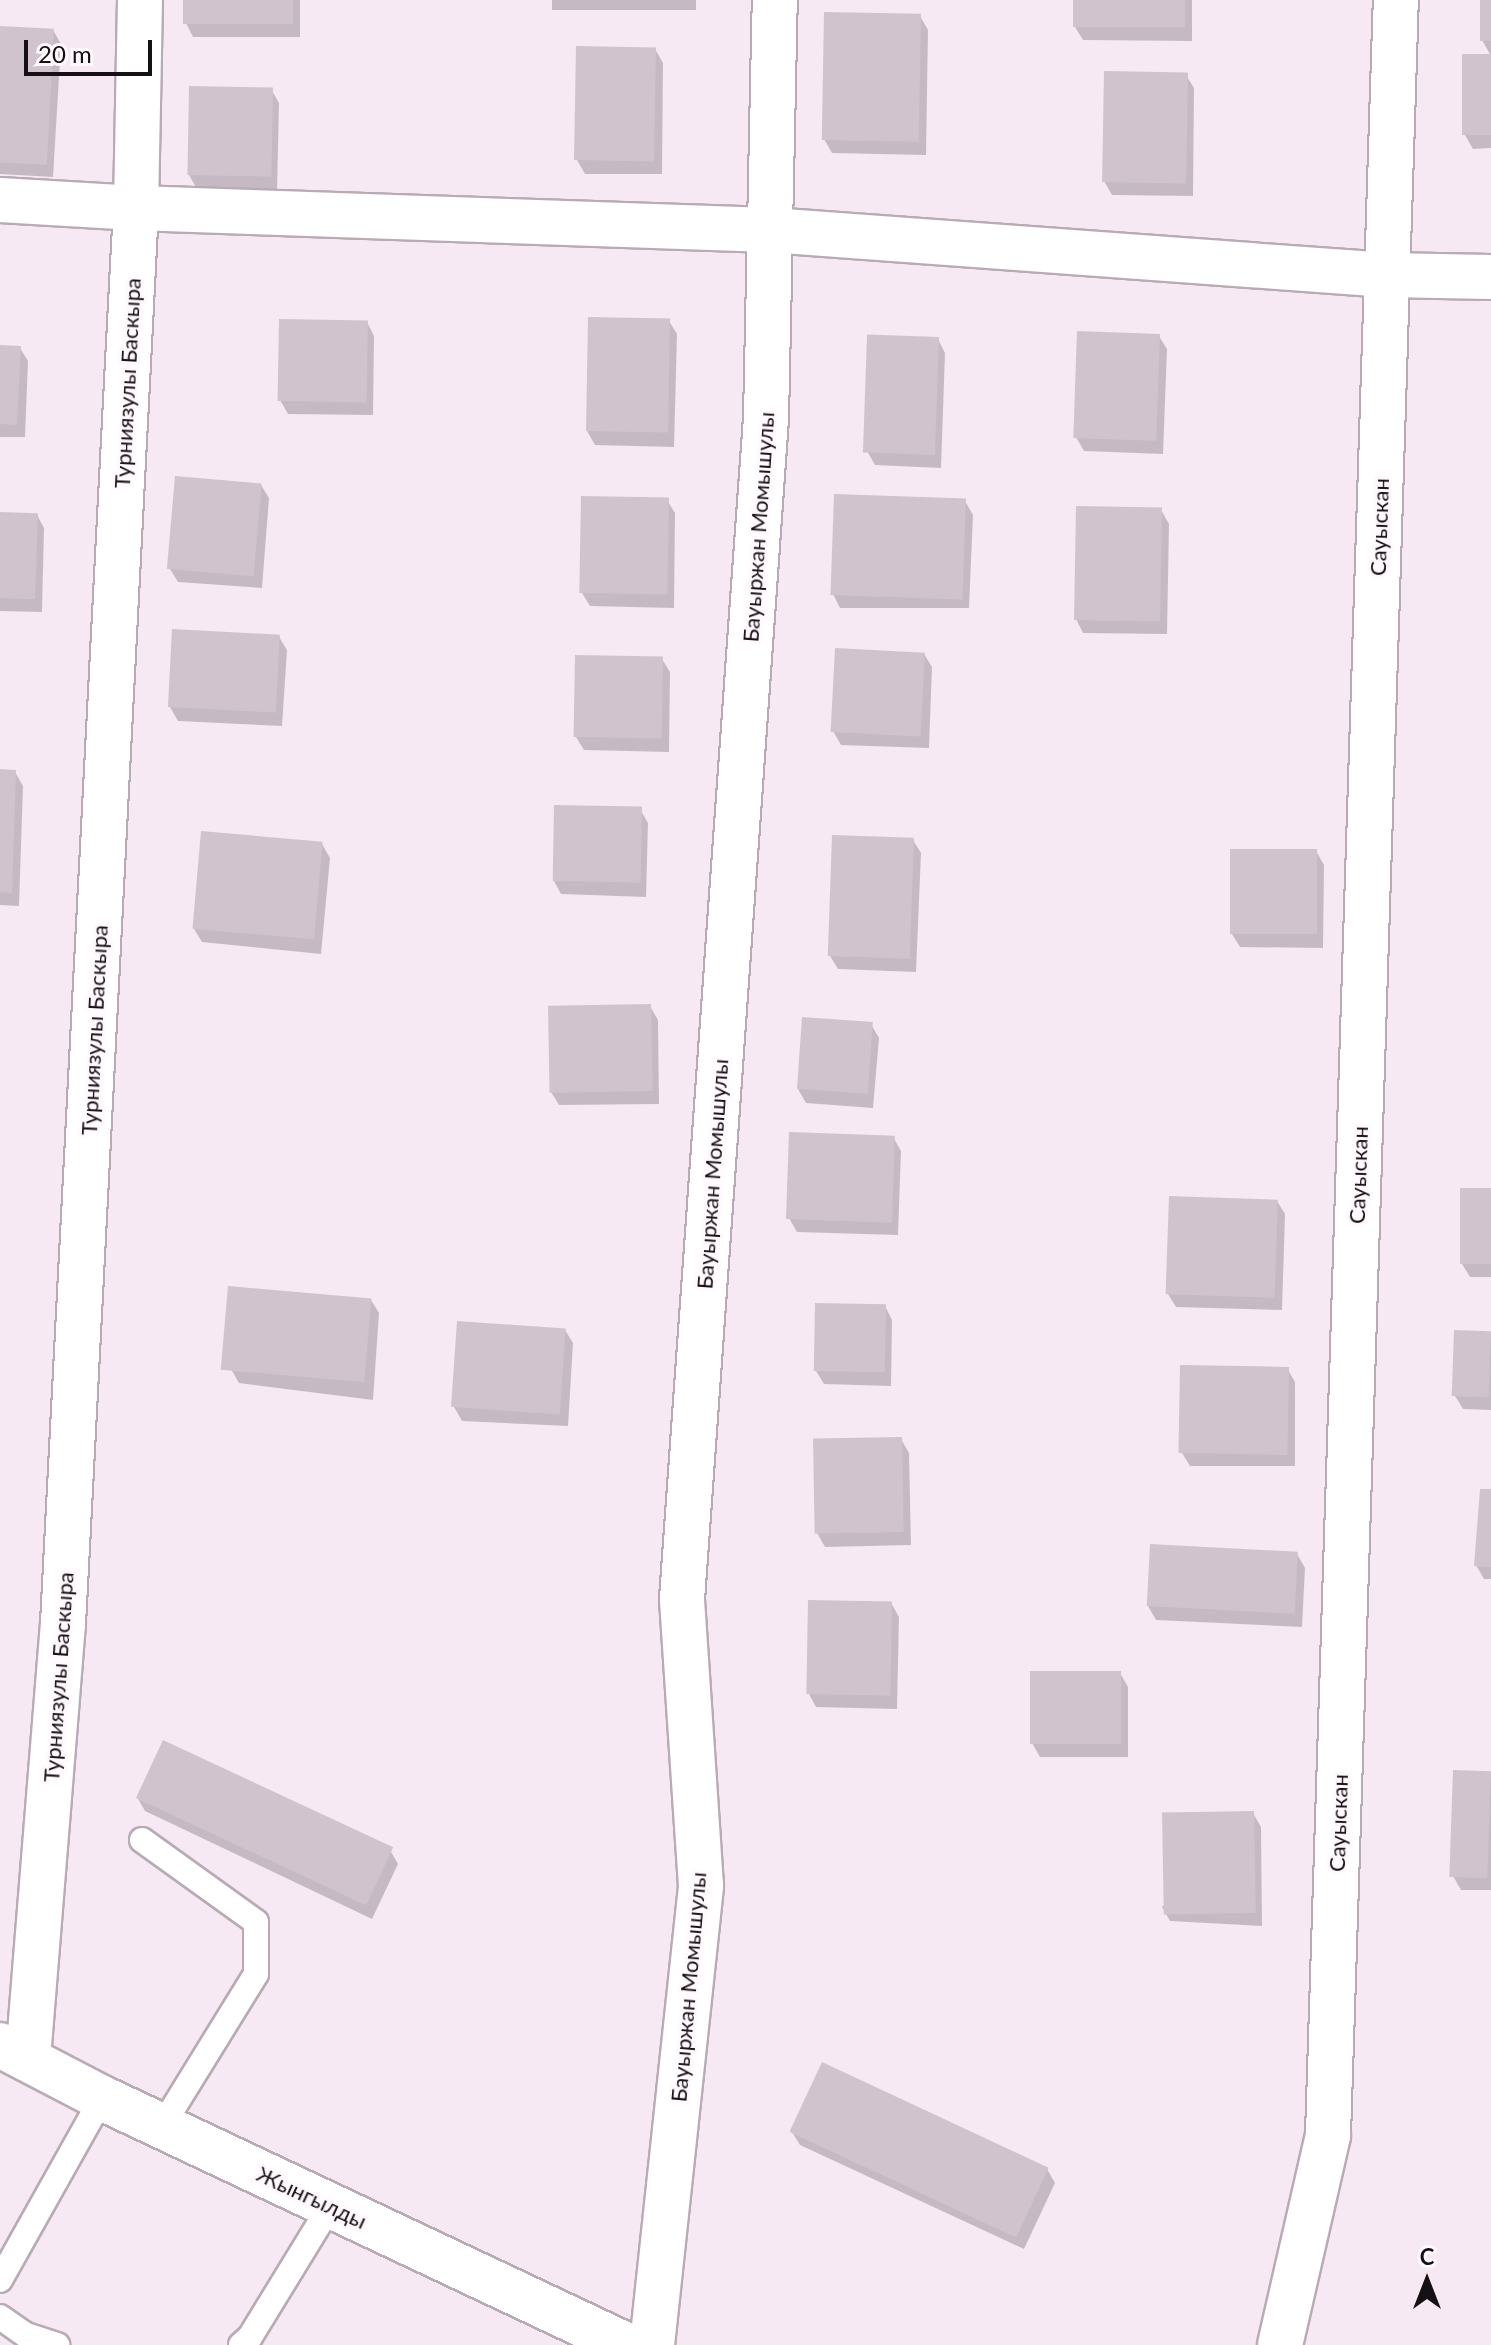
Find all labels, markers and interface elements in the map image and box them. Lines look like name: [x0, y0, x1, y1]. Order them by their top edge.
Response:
scale bar: [28, 24, 156, 74]
text: 20 m: [38, 39, 92, 68]
street label: Турниязулы Баскыра: [108, 277, 146, 489]
street label: Бауыржан Момышулы: [737, 411, 779, 643]
street label: Сауыскан: [1364, 478, 1394, 576]
street label: Турниязулы Баскыра: [75, 924, 113, 1136]
street label: Бауыржан Момышулы: [691, 1058, 733, 1290]
street label: Сауыскан: [1343, 1126, 1373, 1224]
street label: Турниязулы Баскыра: [37, 1571, 79, 1783]
street label: Сауыскан: [1323, 1774, 1353, 1872]
street label: Бауыржан Момышулы: [665, 1871, 711, 2103]
street label: Жынгылды: [253, 2160, 371, 2234]
north arrow: [1387, 2241, 1467, 2321]
text: С: [1420, 2243, 1434, 2270]

